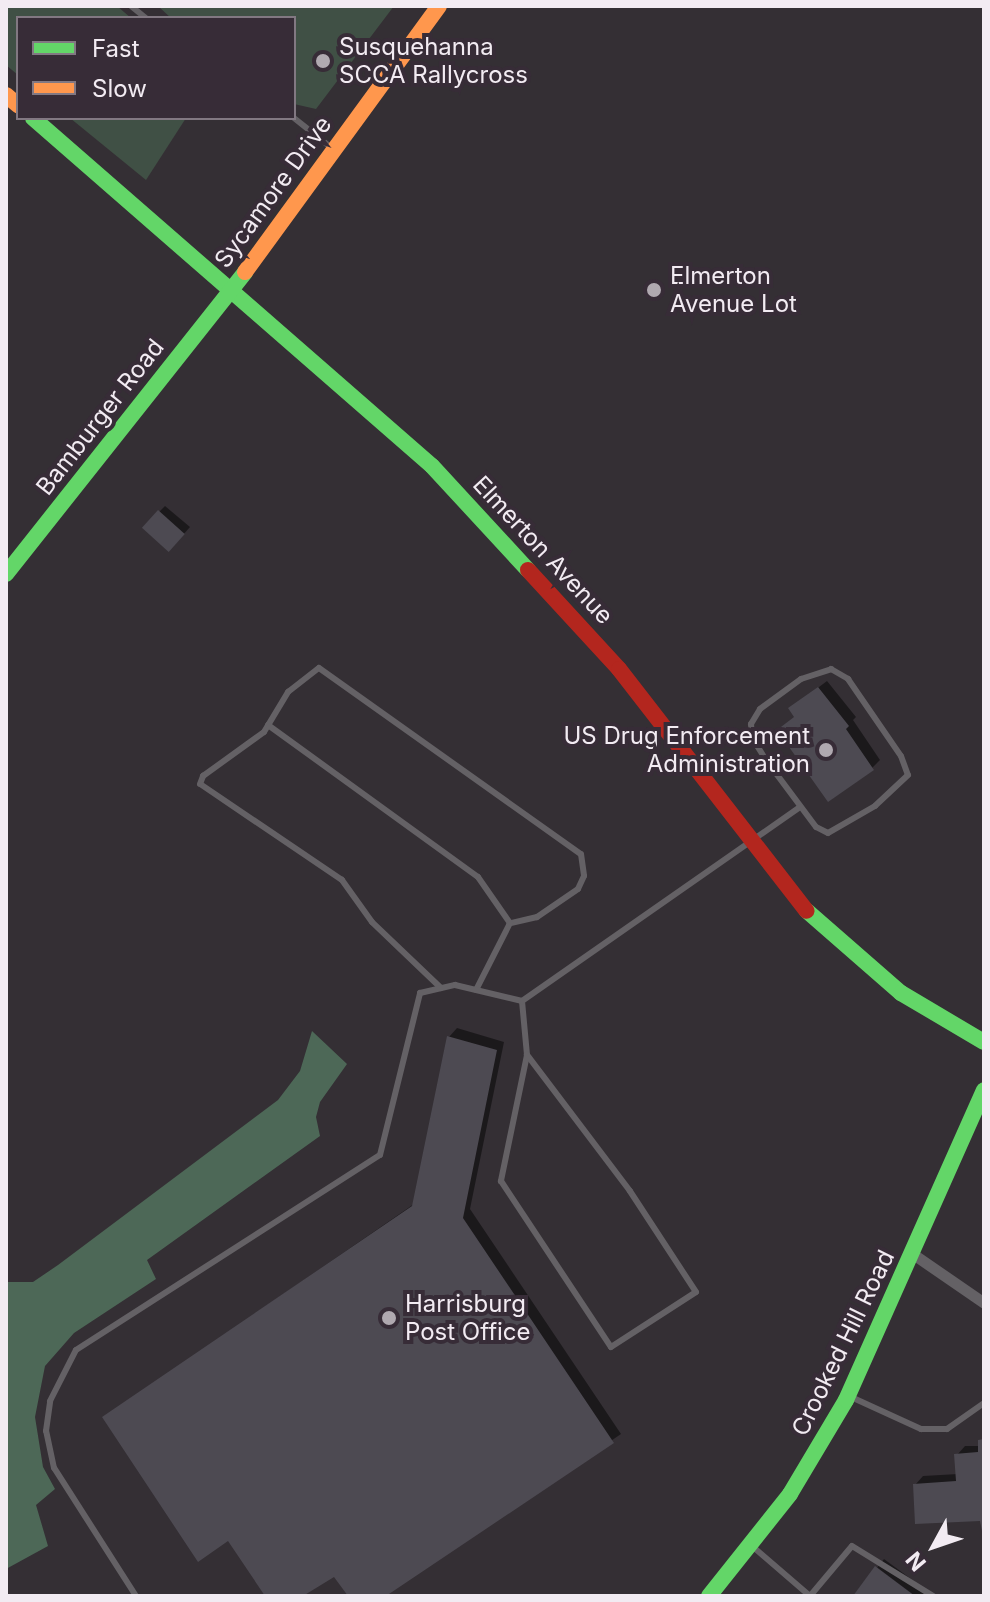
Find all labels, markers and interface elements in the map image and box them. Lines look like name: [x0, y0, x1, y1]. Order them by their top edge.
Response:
legend: [16, 16, 296, 120]
place label: Susquehanna SCCA Rallycross: [339, 33, 528, 89]
text: Fast: [92, 34, 140, 63]
marker: Susquehanna SCCA Rallycross: [314, 52, 332, 70]
text: Slow: [92, 74, 147, 103]
street label: Sycamore Drive: [208, 111, 338, 273]
place label: Elmerton Avenue Lot: [670, 262, 797, 318]
marker: Elmerton Avenue Lot: [645, 281, 663, 299]
street label: Bamburger Road: [30, 333, 170, 501]
street label: Elmerton Avenue: [467, 470, 619, 630]
place label: US Drug Enforcement Administration: [563, 722, 810, 778]
marker: US Drug Enforcement Administration: [817, 741, 835, 759]
street label: Crooked Hill Road: [786, 1245, 900, 1441]
place label: Harrisburg Post Office: [405, 1290, 531, 1346]
marker: Harrisburg Post Office: [380, 1309, 398, 1327]
north arrow: [894, 1506, 974, 1586]
text: N: [900, 1547, 931, 1576]

